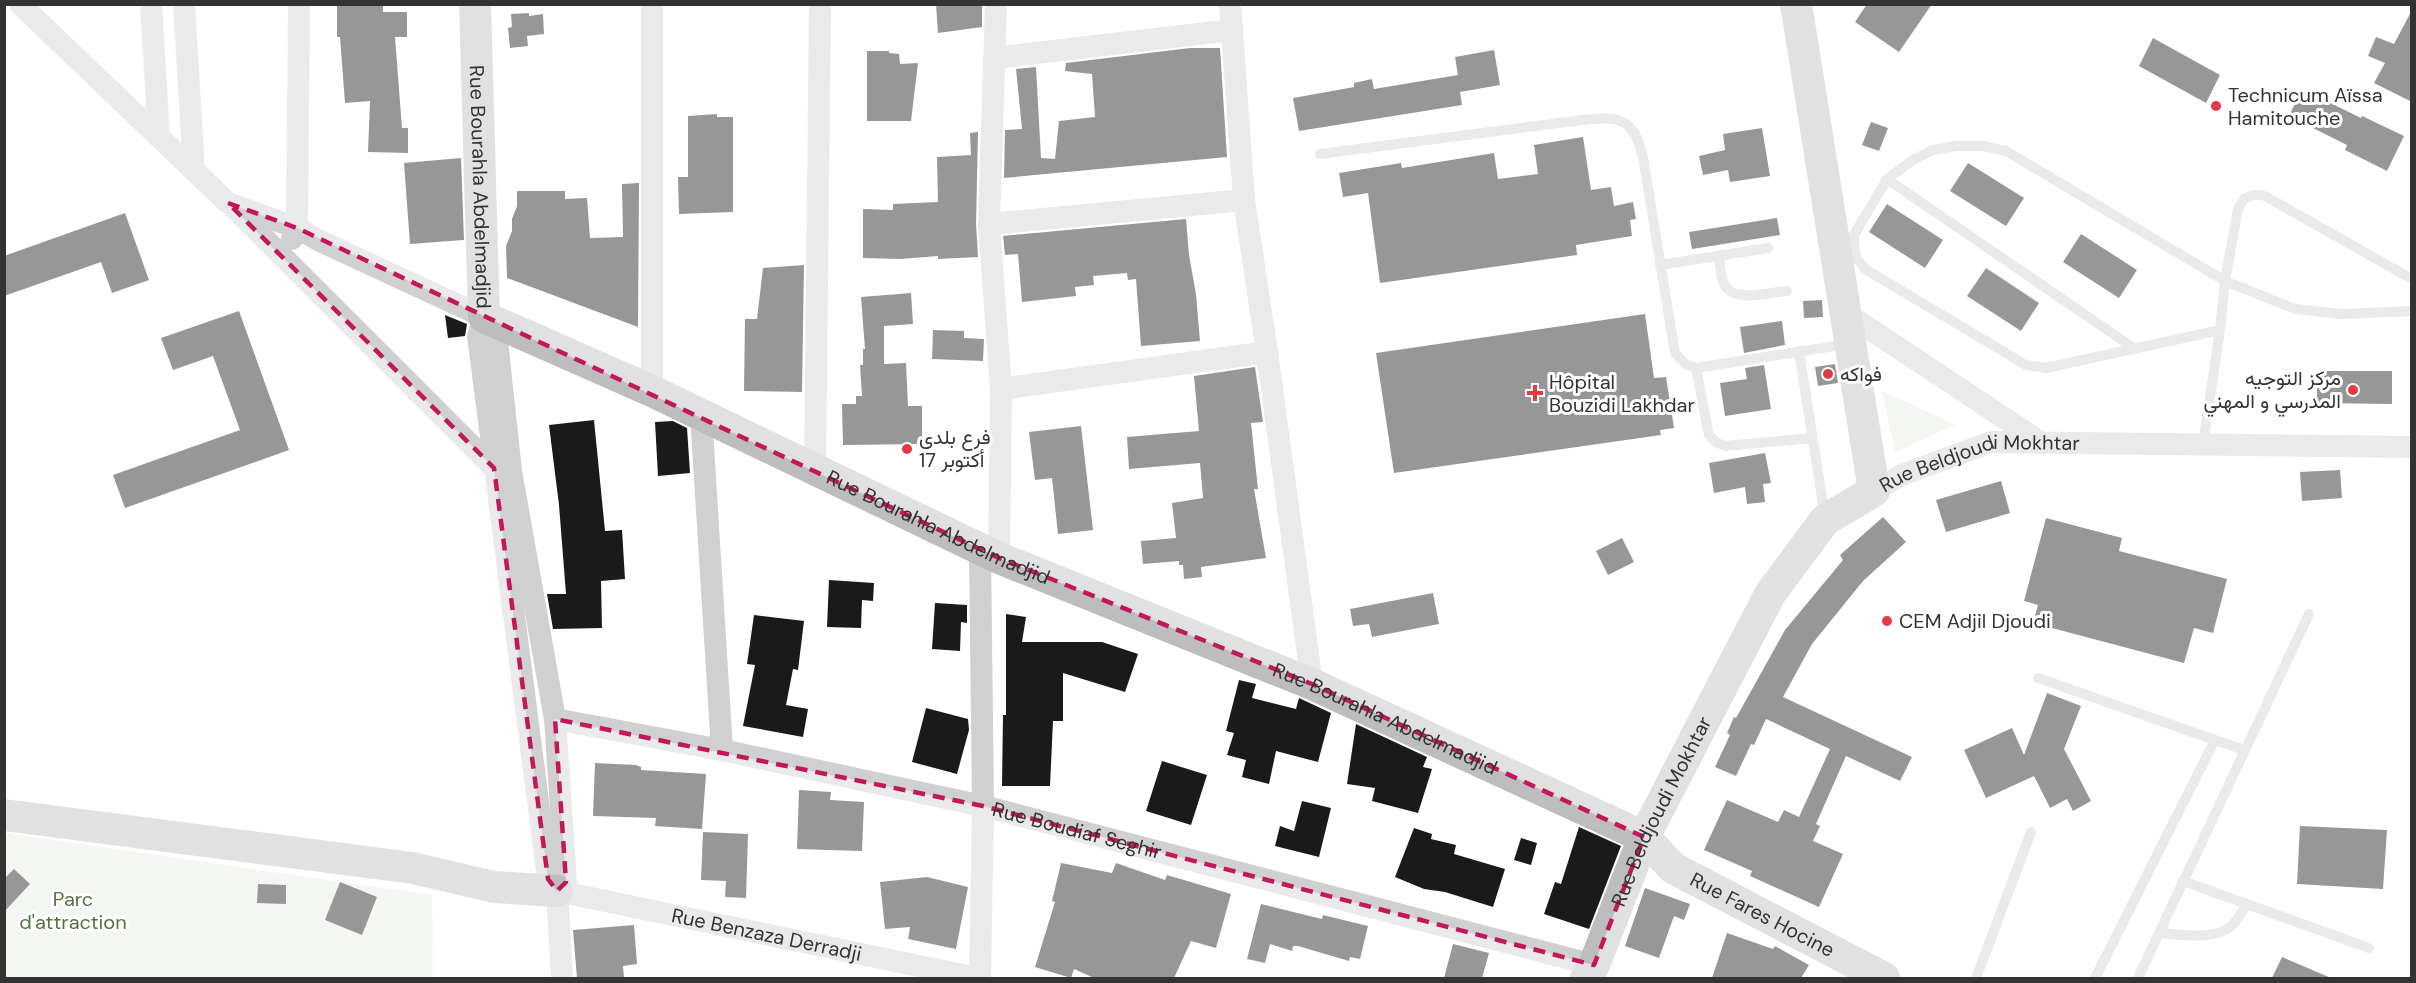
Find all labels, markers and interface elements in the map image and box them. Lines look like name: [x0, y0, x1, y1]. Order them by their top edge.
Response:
street label: Rue Bourahla Abdelmadjid: [464, 65, 497, 309]
place label: Technicum Aïssa Hamitouche: [2228, 82, 2383, 131]
marker: Technicum Aïssa Hamitouche: [2209, 99, 2223, 113]
place label: فواكه: [1840, 361, 1882, 387]
place label: مركز التوجيه المدرسي و المهني: [2203, 365, 2341, 418]
marker: فواكه: [1821, 367, 1835, 381]
place label: Hôpital Bouzidi Lakhdar: [1549, 369, 1695, 418]
marker: مركز التوجيه المدرسي و المهني: [2346, 383, 2360, 397]
marker: Hôpital Bouzidi Lakhdar: [1526, 384, 1544, 402]
place label: فرع بلدي 17 أكتوبر: [919, 424, 991, 473]
street label: Rue Beldjoudi Mokhtar: [1875, 429, 2080, 498]
marker: فرع بلدي 17 أكتوبر: [900, 442, 914, 456]
street label: Rue Bourahla Abdelmadjid: [822, 464, 1054, 590]
place label: CEM Adjil Djoudi: [1899, 608, 2051, 634]
marker: CEM Adjil Djoudi: [1880, 614, 1894, 628]
street label: Rue Bourahla Abdelmadjid: [1269, 657, 1501, 781]
street label: Rue Beldjoudi Mokhtar: [1605, 712, 1717, 910]
street label: Rue Boudiaf Seghir: [990, 796, 1164, 865]
street label: Rue Fares Hocine: [1686, 866, 1839, 963]
park label: Parc d'attraction: [19, 886, 127, 935]
street label: Rue Benzaza Derradji: [669, 902, 864, 967]

